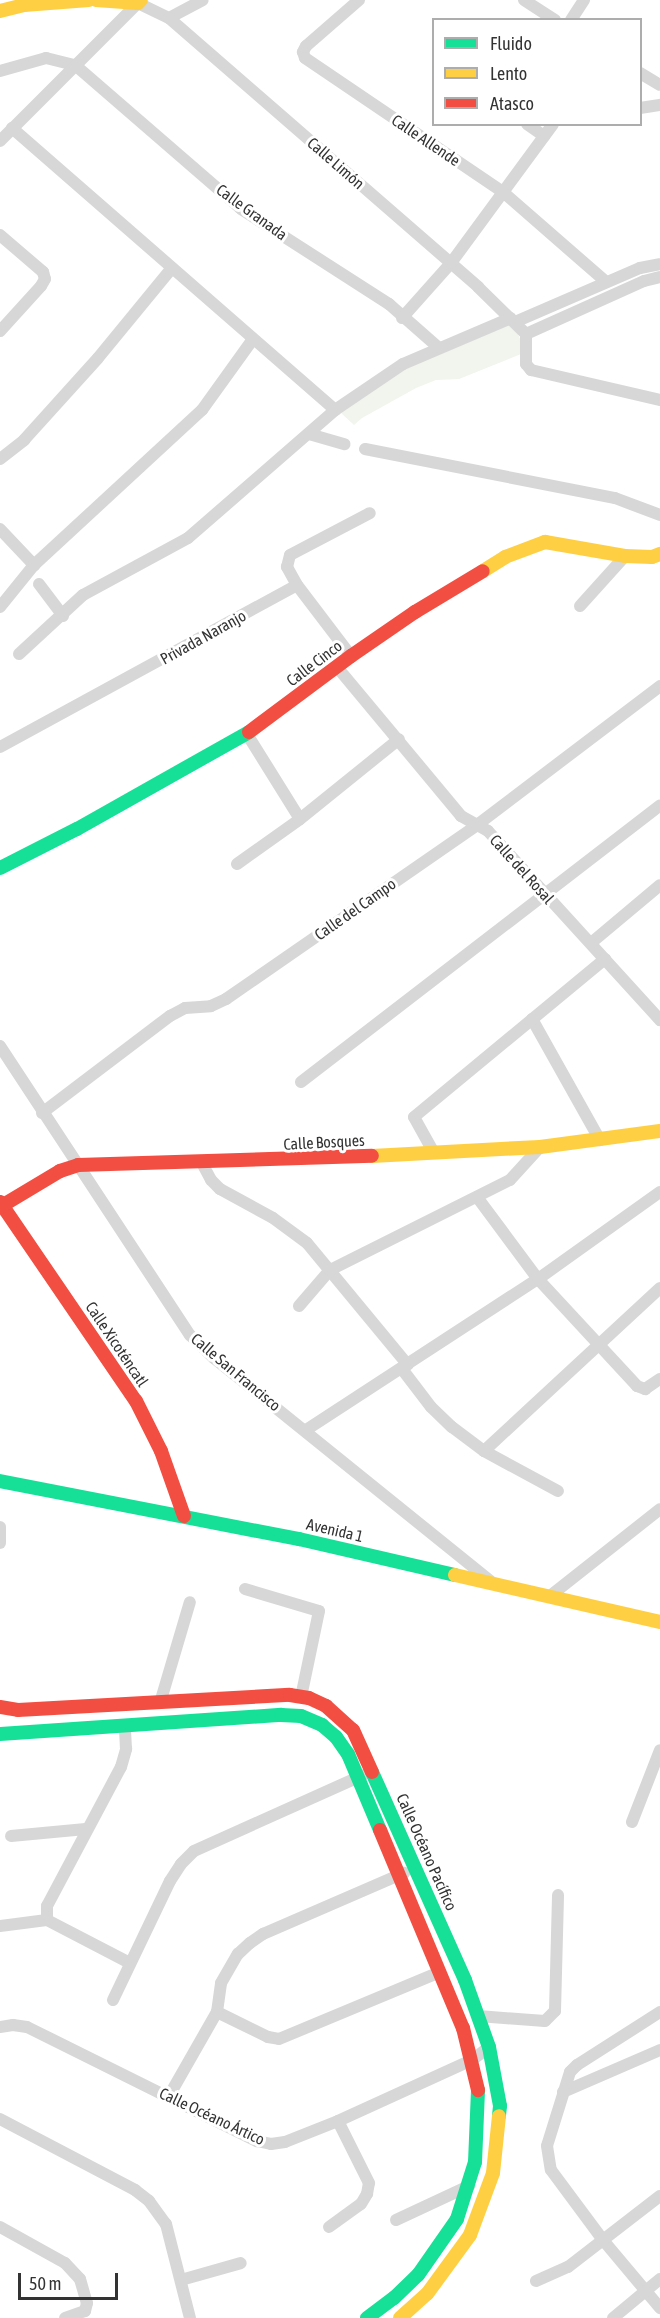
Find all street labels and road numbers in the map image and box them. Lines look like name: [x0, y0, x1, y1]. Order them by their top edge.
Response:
street label: Calle Allende: [388, 110, 464, 170]
street label: Calle Limón: [304, 133, 368, 193]
street label: Calle Granada: [213, 180, 291, 244]
street label: Privada Naranjo: [157, 606, 249, 668]
street label: Calle Cinco: [282, 636, 346, 690]
street label: Calle del Rosal: [486, 830, 558, 908]
street label: Calle del Campo: [311, 874, 399, 944]
street label: Calle Bosques: [283, 1130, 365, 1154]
street label: Calle Xicoténcatl: [82, 1298, 152, 1390]
street label: Calle San Francisco: [187, 1329, 285, 1415]
street label: Avenida 1: [305, 1514, 365, 1546]
street label: Calle Océano Pacífico: [393, 1791, 461, 1913]
street label: Calle Océano Ártico: [156, 2083, 268, 2149]

